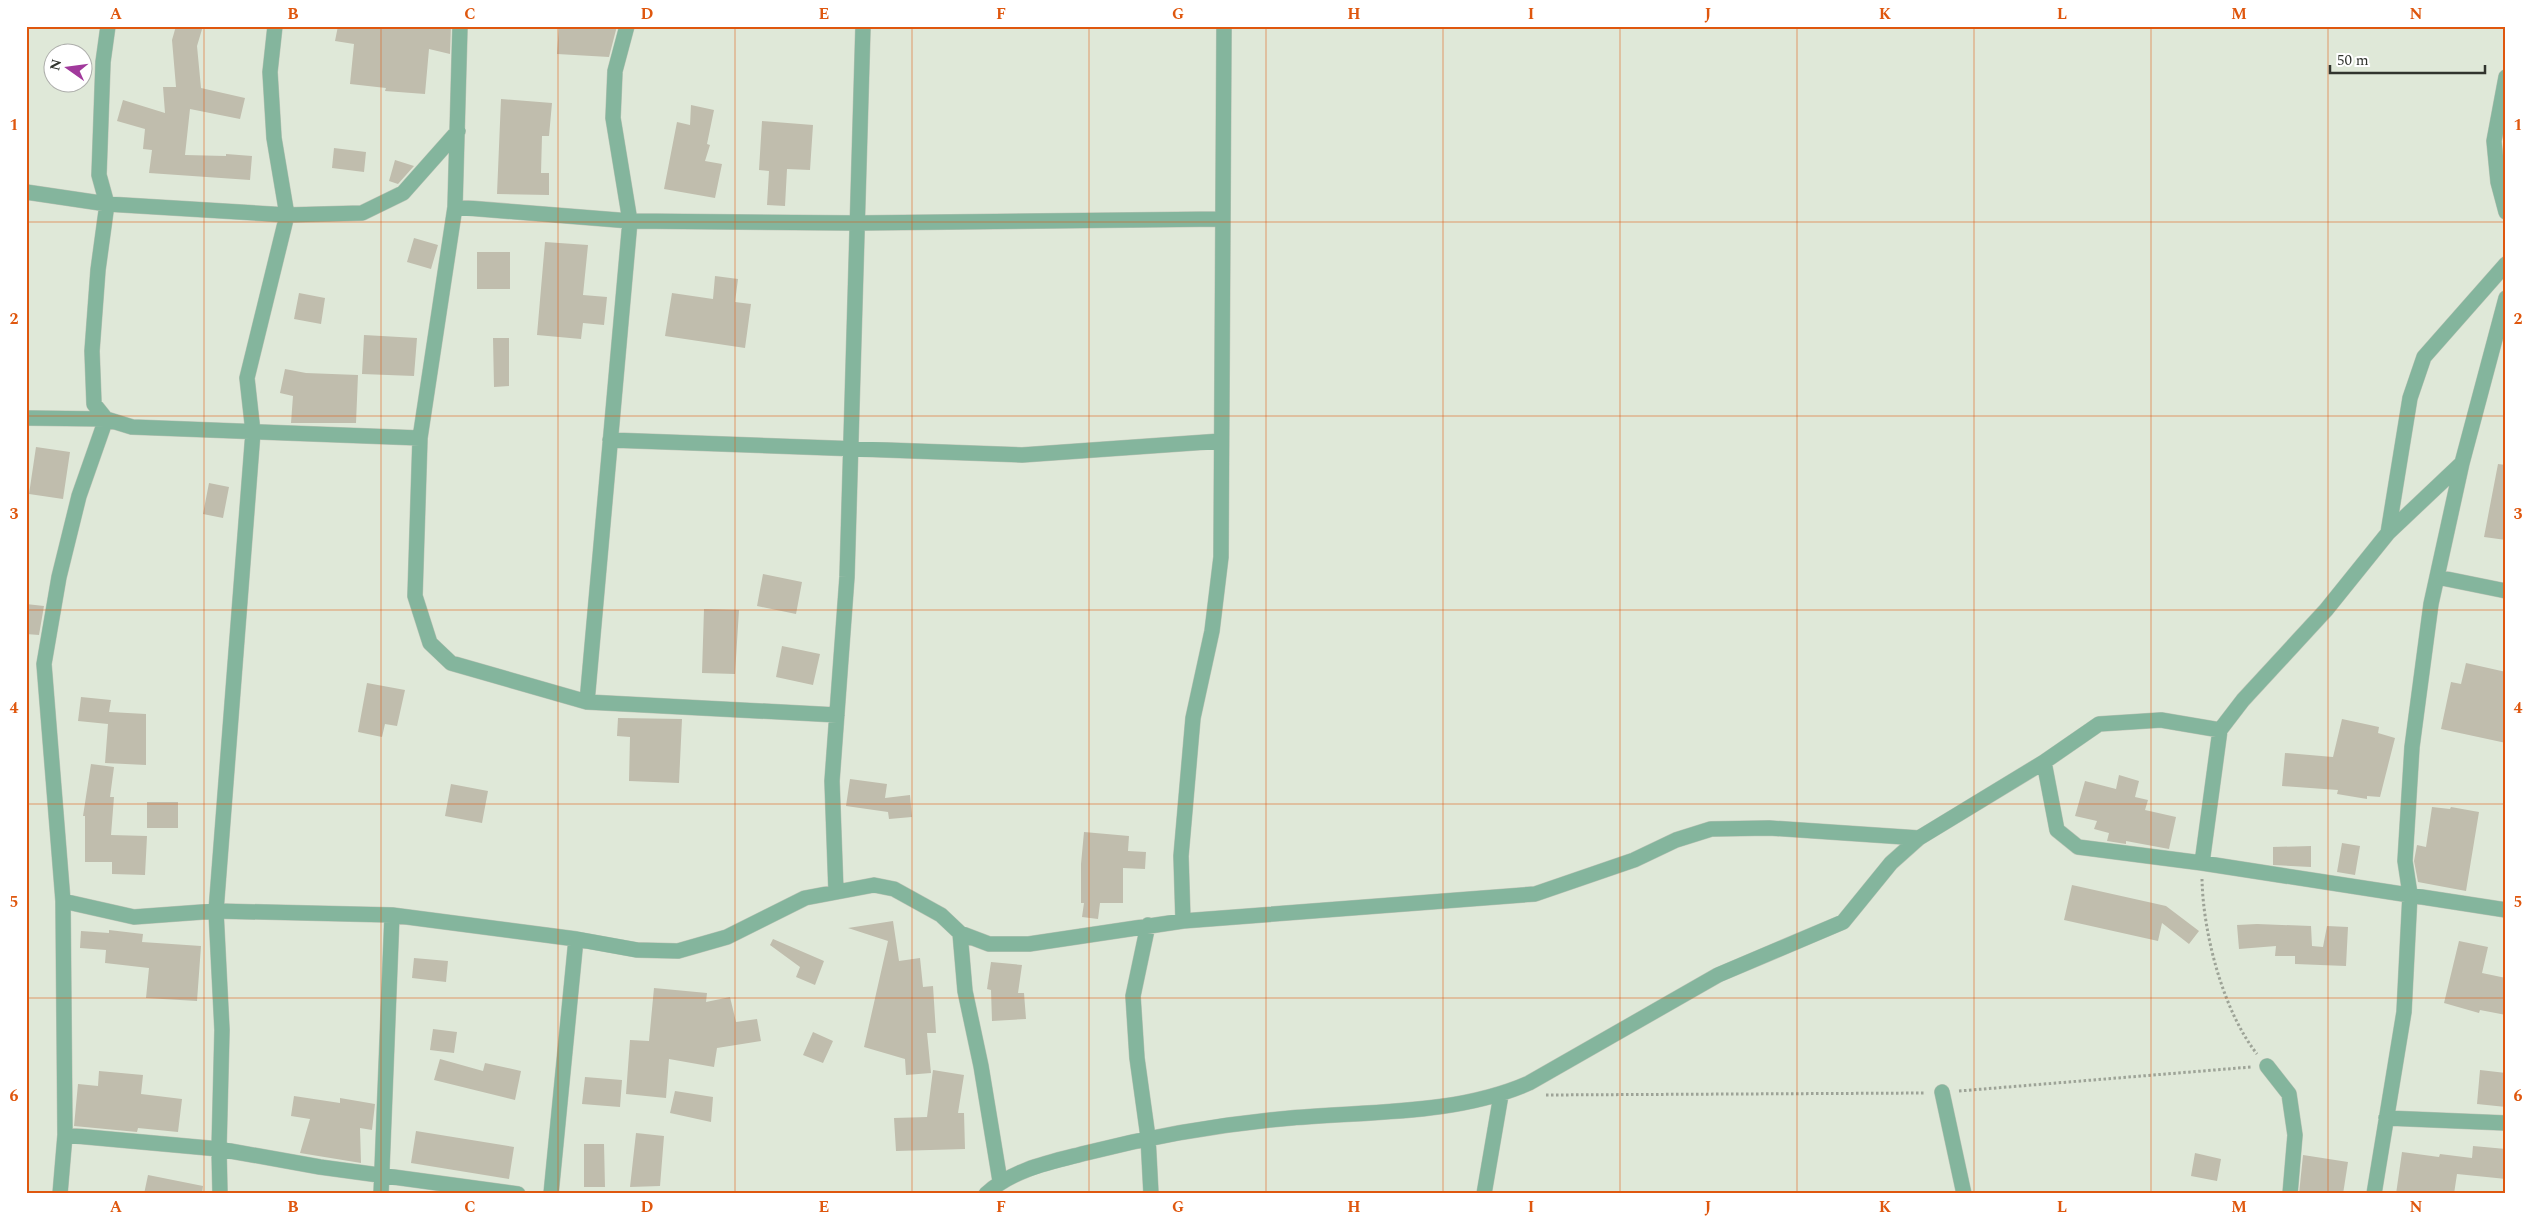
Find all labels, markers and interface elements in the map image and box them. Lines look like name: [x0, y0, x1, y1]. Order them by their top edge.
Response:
text: A: [110, 2, 123, 26]
text: B: [287, 2, 299, 26]
text: C: [464, 2, 476, 26]
text: D: [641, 2, 654, 26]
text: E: [819, 2, 829, 26]
text: F: [996, 2, 1006, 26]
text: G: [1172, 2, 1184, 26]
text: H: [1347, 2, 1361, 26]
text: I: [1528, 2, 1534, 26]
text: J: [1705, 2, 1712, 26]
text: K: [1879, 2, 1892, 26]
text: L: [2057, 2, 2067, 26]
text: M: [2231, 2, 2247, 26]
text: N: [2409, 2, 2423, 26]
north arrow: [42, 42, 92, 92]
scale bar: [2330, 42, 2484, 74]
text: 50 m: [2337, 49, 2369, 72]
text: N: [44, 57, 67, 73]
text: 1: [10, 113, 18, 137]
text: 1: [2514, 113, 2522, 137]
text: 2: [10, 307, 19, 331]
text: 2: [2514, 307, 2523, 331]
text: 3: [10, 502, 19, 526]
text: 3: [2514, 502, 2523, 526]
text: 4: [10, 696, 19, 720]
text: 4: [2514, 696, 2523, 720]
text: 5: [10, 890, 18, 914]
text: 5: [2514, 890, 2522, 914]
text: 6: [10, 1084, 19, 1108]
text: 6: [2514, 1084, 2523, 1108]
text: A: [110, 1195, 123, 1219]
text: B: [287, 1195, 299, 1219]
text: C: [464, 1195, 476, 1219]
text: D: [641, 1195, 654, 1219]
text: E: [819, 1195, 829, 1219]
text: F: [996, 1195, 1006, 1219]
text: G: [1172, 1195, 1184, 1219]
text: H: [1347, 1195, 1361, 1219]
text: I: [1528, 1195, 1534, 1219]
text: J: [1705, 1195, 1712, 1219]
text: K: [1879, 1195, 1892, 1219]
text: L: [2057, 1195, 2067, 1219]
text: M: [2231, 1195, 2247, 1219]
text: N: [2409, 1195, 2423, 1219]

